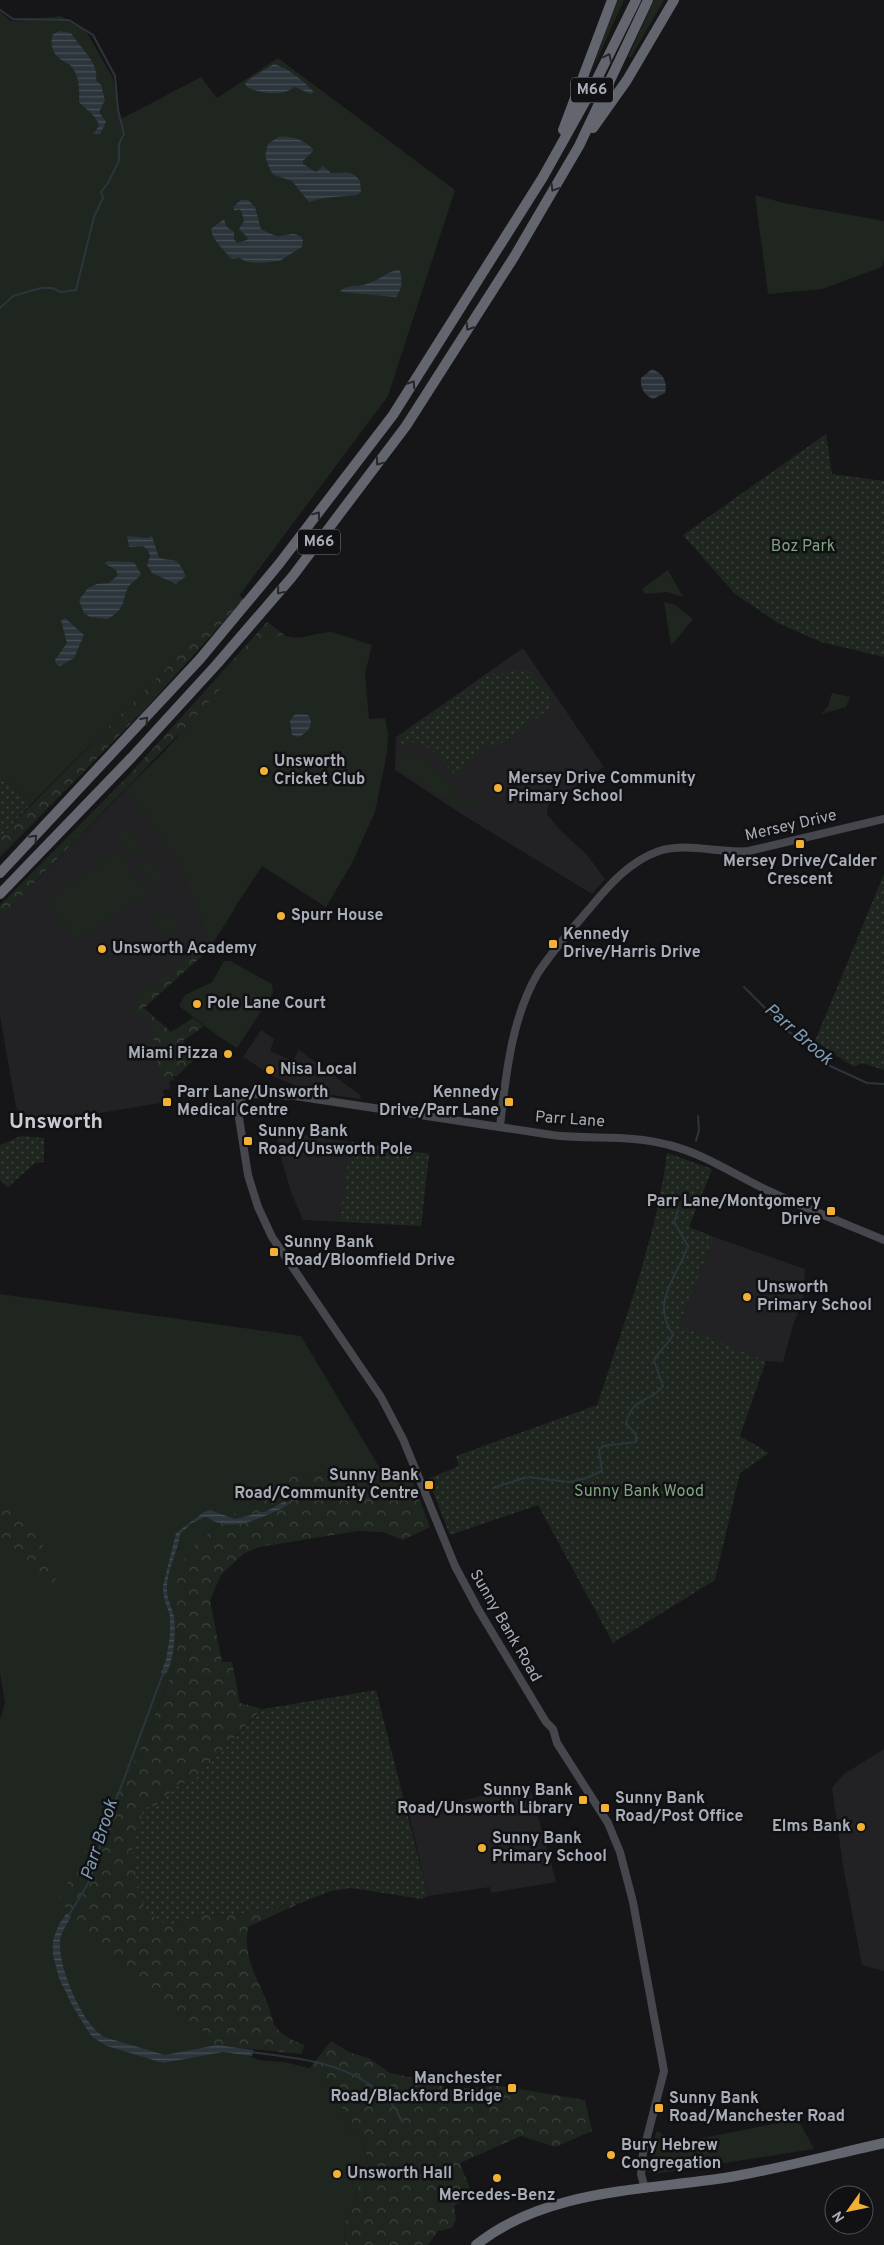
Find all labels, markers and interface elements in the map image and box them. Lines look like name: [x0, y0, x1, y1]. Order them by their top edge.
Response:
one-way arrow: [602, 53, 612, 62]
road number: M66: [571, 78, 613, 102]
one-way arrow: [551, 183, 561, 192]
one-way arrow: [466, 322, 476, 331]
one-way arrow: [406, 380, 416, 389]
one-way arrow: [377, 456, 385, 465]
one-way arrow: [311, 512, 319, 521]
road number: M66: [298, 530, 340, 554]
park label: Boz Park: [771, 537, 835, 557]
one-way arrow: [277, 585, 286, 594]
one-way arrow: [139, 716, 148, 725]
place label: Unsworth Cricket Club: [274, 752, 365, 790]
marker: Unsworth Cricket Club: [258, 765, 270, 777]
place label: Mersey Drive Community Primary School: [508, 769, 696, 807]
marker: Mersey Drive Community Primary School: [492, 782, 504, 794]
street label: Mersey Drive: [743, 806, 839, 846]
one-way arrow: [28, 835, 37, 844]
marker: Mersey Drive/Calder Crescent: [794, 838, 806, 850]
place label: Mersey Drive/Calder Crescent: [723, 852, 877, 890]
place label: Spurr House: [291, 906, 383, 926]
marker: Spurr House: [275, 910, 287, 922]
place label: Kennedy Drive/Harris Drive: [563, 925, 701, 963]
marker: Kennedy Drive/Harris Drive: [547, 938, 559, 950]
place label: Unsworth Academy: [112, 939, 257, 959]
marker: Unsworth Academy: [96, 943, 108, 955]
place label: Pole Lane Court: [207, 994, 326, 1014]
marker: Pole Lane Court: [191, 998, 203, 1010]
water label: Parr Brook: [759, 999, 838, 1072]
place label: Miami Pizza: [128, 1044, 218, 1064]
marker: Miami Pizza: [222, 1048, 234, 1060]
place label: Nisa Local: [280, 1060, 357, 1080]
marker: Nisa Local: [264, 1064, 276, 1076]
place label: Parr Lane/Unsworth Medical Centre: [177, 1083, 329, 1121]
place label: Kennedy Drive/Parr Lane: [379, 1083, 499, 1121]
marker: Parr Lane/Unsworth Medical Centre: [161, 1096, 173, 1108]
marker: Kennedy Drive/Parr Lane: [503, 1096, 515, 1108]
street label: Parr Lane: [534, 1108, 606, 1132]
district label: Unsworth: [9, 1109, 103, 1136]
place label: Sunny Bank Road/Unsworth Pole: [258, 1122, 412, 1160]
marker: Sunny Bank Road/Unsworth Pole: [242, 1135, 254, 1147]
place label: Parr Lane/Montgomery Drive: [647, 1192, 821, 1230]
marker: Parr Lane/Montgomery Drive: [825, 1205, 837, 1217]
place label: Sunny Bank Road/Bloomfield Drive: [284, 1233, 455, 1271]
marker: Sunny Bank Road/Bloomfield Drive: [268, 1246, 280, 1258]
place label: Unsworth Primary School: [757, 1278, 872, 1316]
marker: Unsworth Primary School: [741, 1291, 753, 1303]
place label: Sunny Bank Road/Community Centre: [234, 1466, 419, 1504]
marker: Sunny Bank Road/Community Centre: [423, 1479, 435, 1491]
park label: Sunny Bank Wood: [574, 1482, 704, 1502]
street label: Sunny Bank Road: [465, 1566, 545, 1686]
place label: Sunny Bank Road/Unsworth Library: [397, 1781, 573, 1819]
place label: Sunny Bank Road/Post Office: [615, 1789, 744, 1827]
marker: Sunny Bank Road/Unsworth Library: [577, 1794, 589, 1806]
water label: Parr Brook: [76, 1796, 124, 1883]
marker: Sunny Bank Road/Post Office: [599, 1802, 611, 1814]
place label: Elms Bank: [772, 1817, 851, 1837]
marker: Elms Bank: [855, 1821, 867, 1833]
place label: Sunny Bank Primary School: [492, 1829, 607, 1867]
marker: Sunny Bank Primary School: [476, 1842, 488, 1854]
place label: Manchester Road/Blackford Bridge: [331, 2069, 502, 2107]
marker: Manchester Road/Blackford Bridge: [506, 2082, 518, 2094]
place label: Sunny Bank Road/Manchester Road: [669, 2089, 845, 2127]
marker: Sunny Bank Road/Manchester Road: [653, 2102, 665, 2114]
place label: Bury Hebrew Congregation: [621, 2136, 721, 2174]
marker: Bury Hebrew Congregation: [605, 2149, 617, 2161]
place label: Unsworth Hall: [347, 2164, 452, 2184]
marker: Unsworth Hall: [331, 2168, 343, 2180]
marker: Mercedes-Benz: [491, 2172, 503, 2184]
north arrow: [824, 2185, 874, 2235]
place label: Mercedes-Benz: [439, 2186, 555, 2206]
text: N: [829, 2207, 849, 2225]

